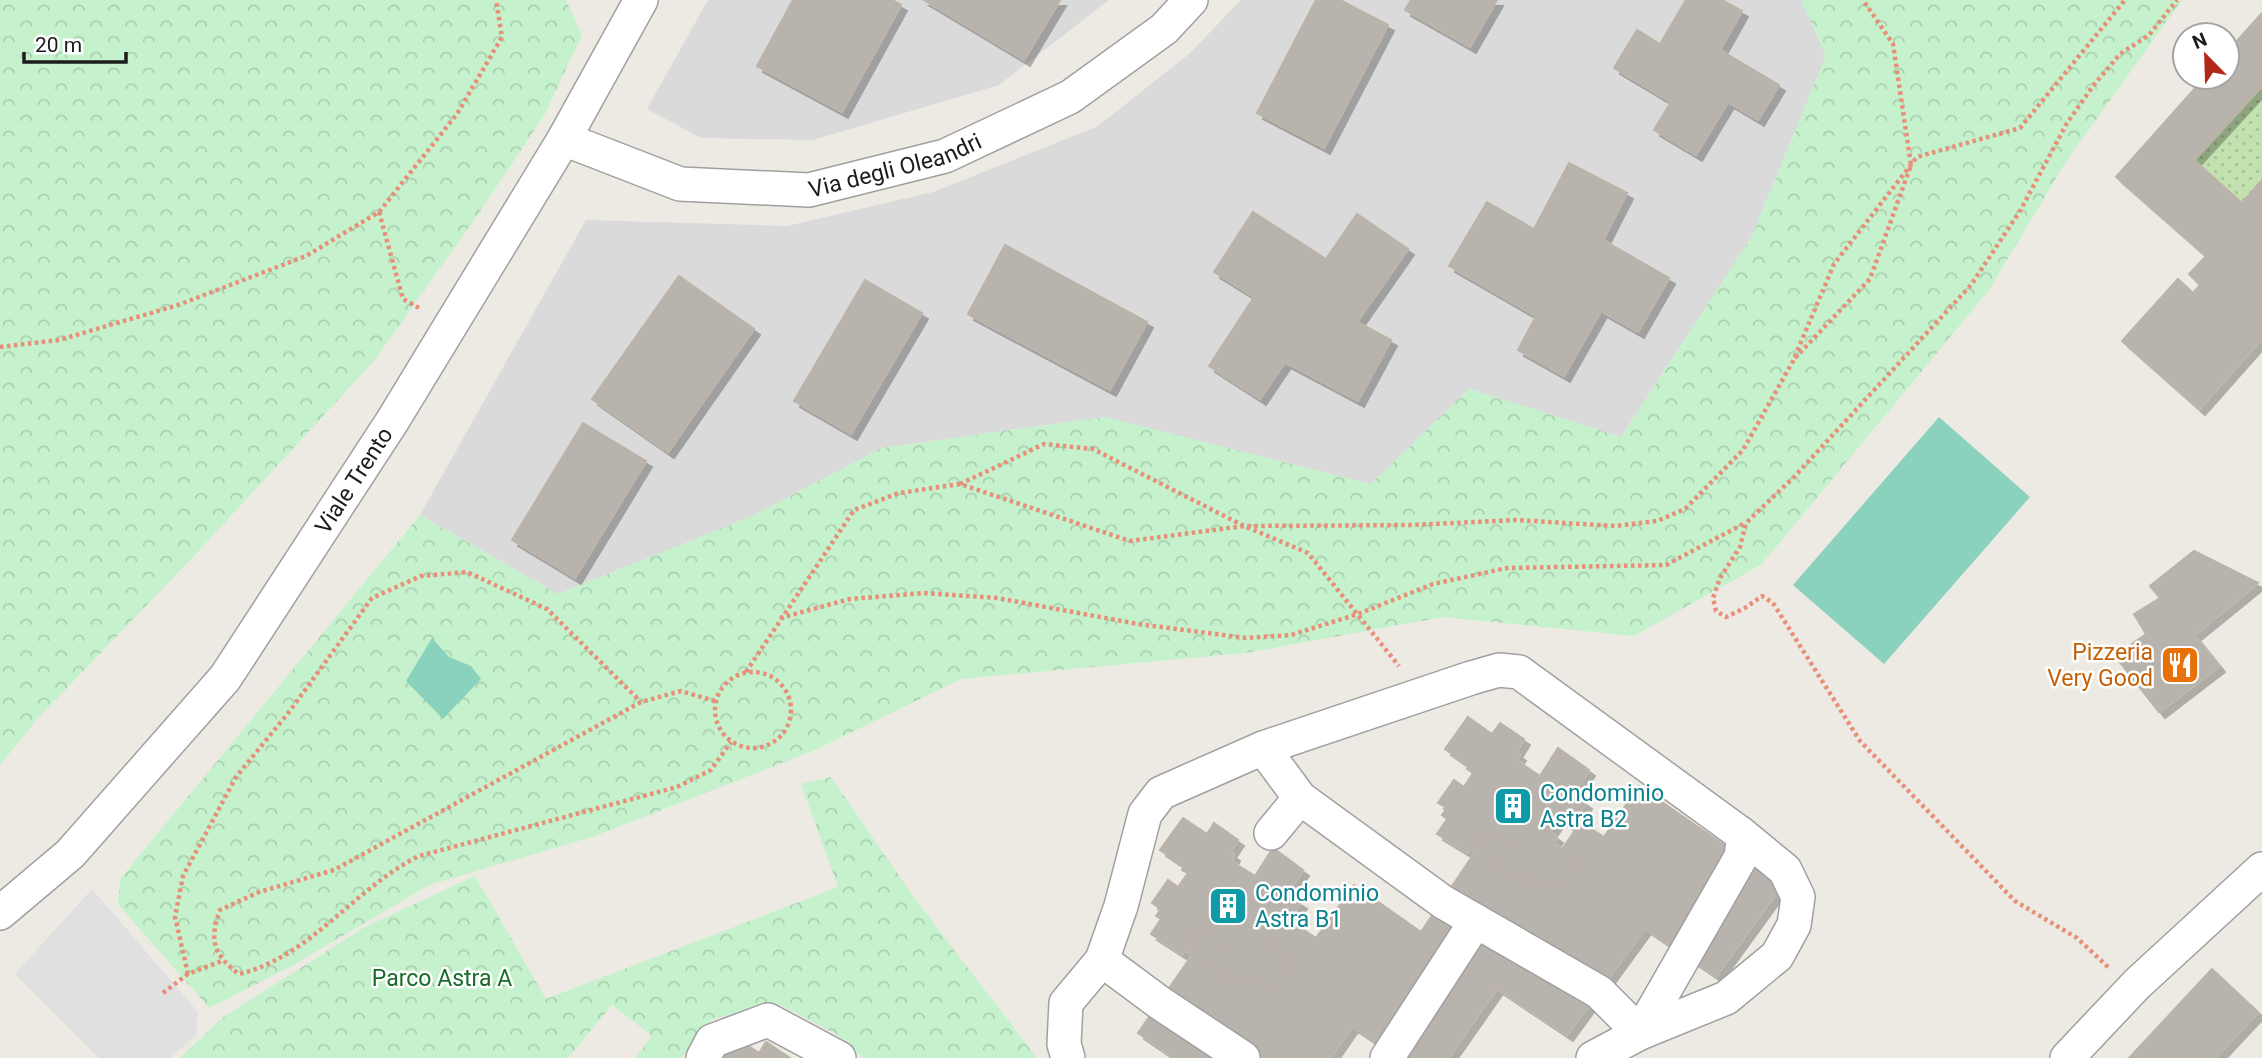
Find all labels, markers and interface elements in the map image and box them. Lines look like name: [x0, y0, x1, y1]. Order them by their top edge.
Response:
scale bar: [24, 21, 126, 65]
north arrow: [2171, 21, 2241, 91]
text: N: [2189, 28, 2210, 54]
text: 20 m: [35, 33, 82, 57]
street label: Via degli Oleandri: [806, 127, 986, 203]
street label: Viale Trento: [309, 422, 398, 539]
place label: Pizzeria Very Good: [2047, 639, 2153, 692]
restaurant icon: Pizzeria Very Good: [2159, 644, 2201, 686]
place label: Condominio Astra B2: [1540, 780, 1664, 833]
building icon: Condominio Astra B2: [1492, 785, 1534, 827]
place label: Condominio Astra B1: [1255, 880, 1379, 933]
building icon: Condominio Astra B1: [1207, 885, 1249, 927]
park label: Parco Astra A: [372, 965, 512, 992]

